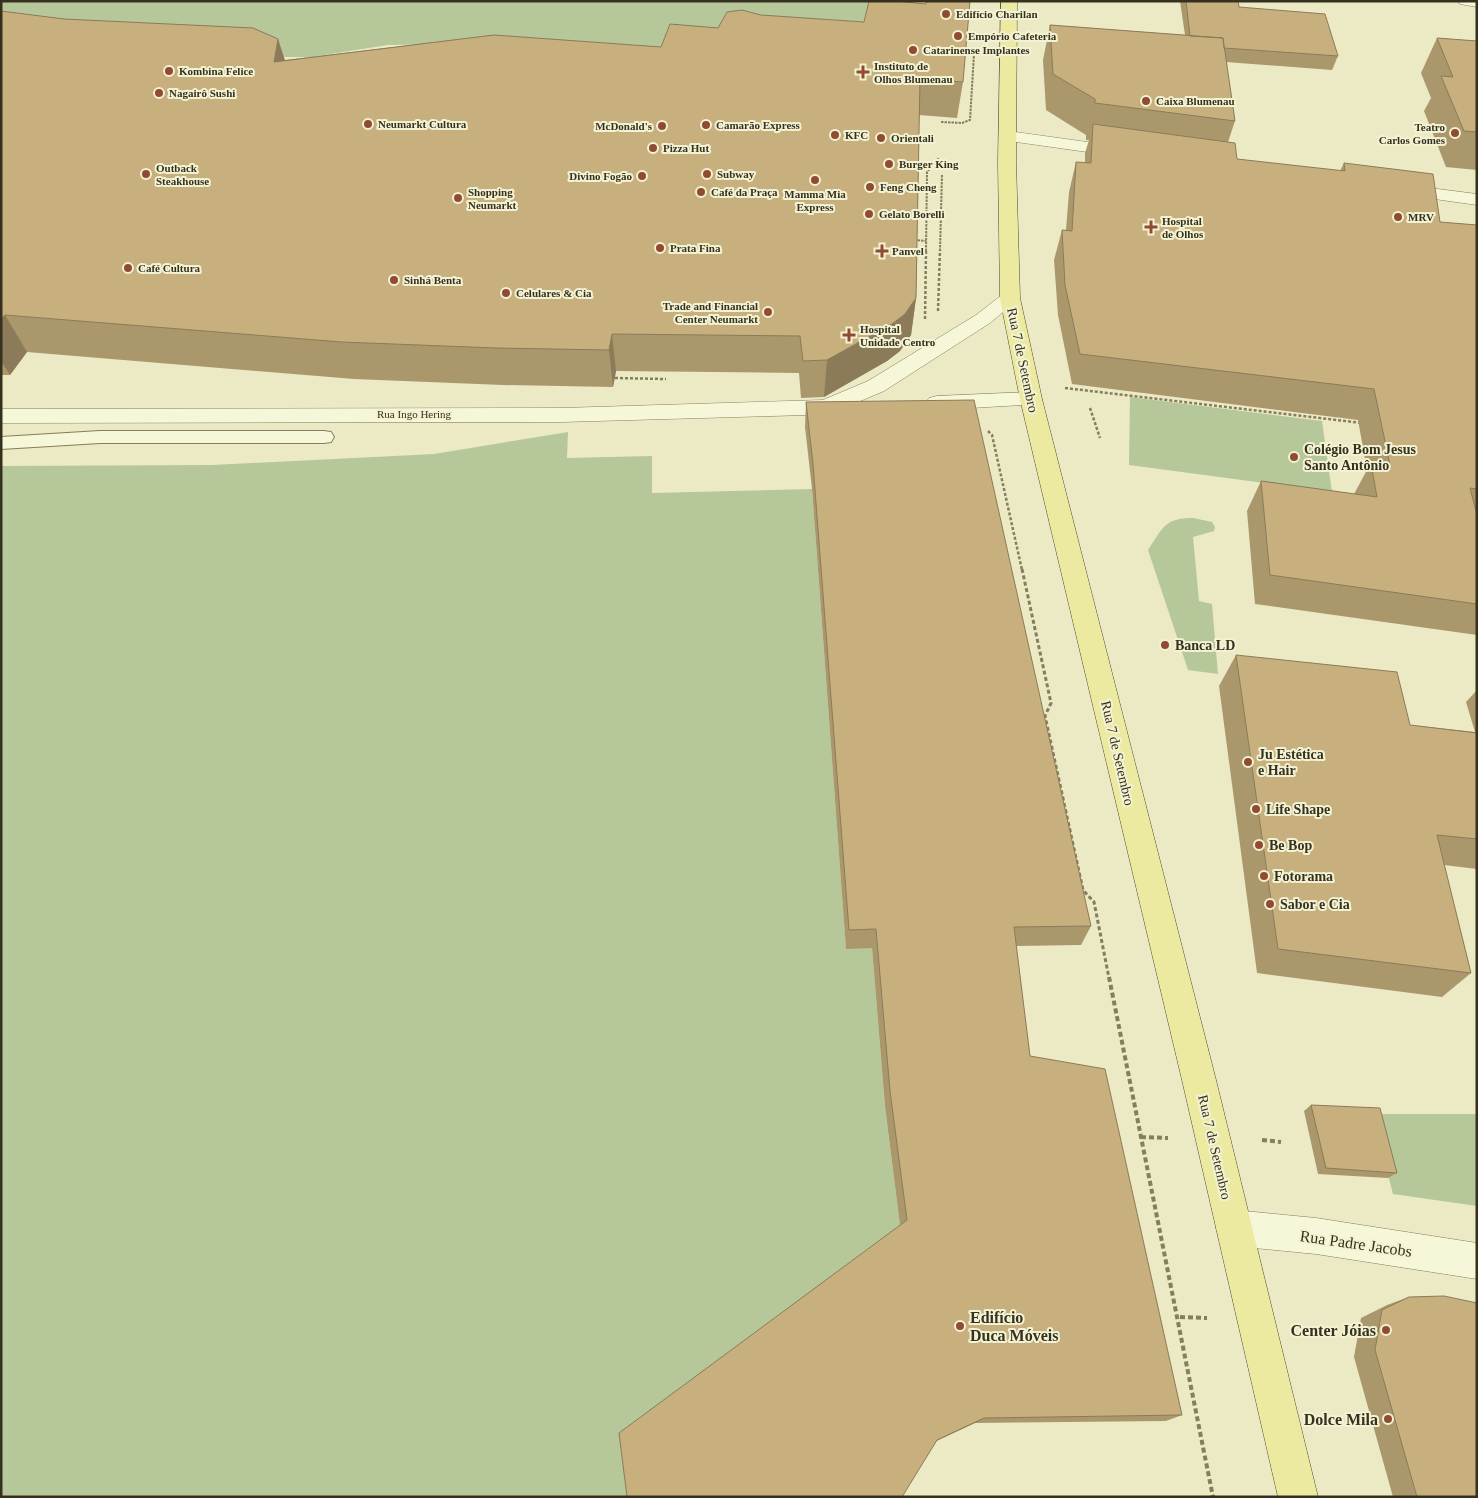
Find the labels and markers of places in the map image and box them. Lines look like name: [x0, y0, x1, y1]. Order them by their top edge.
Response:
marker: Edifício Charilan: [940, 8, 952, 20]
place label: Edifício Charilan: [956, 8, 1038, 20]
marker: Empório Cafeteria: [952, 30, 964, 42]
place label: Empório Cafeteria: [968, 30, 1057, 42]
marker: Catarinense Implantes: [907, 44, 919, 56]
place label: Catarinense Implantes: [923, 44, 1030, 56]
place label: Instituto de Olhos Blumenau: [874, 60, 953, 85]
marker: Kombina Felice: [163, 65, 175, 77]
place label: Kombina Felice: [179, 65, 253, 77]
marker: Instituto de Olhos Blumenau: [856, 65, 870, 79]
marker: Nagairô Sushi: [153, 87, 165, 99]
place label: Nagairô Sushi: [169, 87, 235, 99]
marker: Caixa Blumenau: [1140, 95, 1152, 107]
place label: Caixa Blumenau: [1156, 95, 1235, 107]
marker: Neumarkt Cultura: [362, 118, 374, 130]
place label: Neumarkt Cultura: [378, 118, 467, 130]
marker: Camarão Express: [700, 119, 712, 131]
place label: Camarão Express: [716, 119, 801, 131]
place label: McDonald's: [595, 120, 653, 132]
marker: McDonald's: [656, 120, 668, 132]
place label: Teatro Carlos Gomes: [1379, 121, 1446, 146]
marker: Teatro Carlos Gomes: [1449, 127, 1461, 139]
marker: KFC: [829, 129, 841, 141]
place label: KFC: [845, 129, 868, 141]
marker: Orientali: [875, 132, 887, 144]
place label: Orientali: [891, 132, 934, 144]
marker: Pizza Hut: [647, 142, 659, 154]
place label: Pizza Hut: [663, 142, 709, 154]
marker: Burger King: [883, 158, 895, 170]
place label: Burger King: [899, 158, 959, 170]
place label: Outback Steakhouse: [156, 162, 209, 187]
marker: Outback Steakhouse: [140, 168, 152, 180]
marker: Subway: [701, 168, 713, 180]
place label: Subway: [717, 168, 755, 180]
place label: Divino Fogão: [569, 170, 632, 182]
marker: Divino Fogão: [636, 170, 648, 182]
marker: Mamma Mia Express: [809, 174, 821, 186]
marker: Feng Cheng: [864, 181, 876, 193]
place label: Feng Cheng: [880, 181, 937, 193]
place label: Shopping Neumarkt: [468, 186, 517, 211]
marker: Café da Praça: [695, 186, 707, 198]
place label: Café da Praça: [711, 186, 778, 198]
place label: Mamma Mia Express: [784, 188, 846, 213]
marker: Shopping Neumarkt: [452, 192, 464, 204]
marker: Gelato Borelli: [863, 208, 875, 220]
place label: Gelato Borelli: [879, 208, 944, 220]
marker: MRV: [1392, 211, 1404, 223]
place label: MRV: [1408, 211, 1434, 223]
place label: Hospital de Olhos: [1162, 215, 1204, 240]
marker: Hospital de Olhos: [1144, 220, 1158, 234]
marker: Prata Fina: [654, 242, 666, 254]
place label: Prata Fina: [670, 242, 721, 254]
marker: Panvel: [876, 245, 888, 257]
place label: Panvel: [892, 245, 924, 257]
marker: Café Cultura: [122, 262, 134, 274]
place label: Café Cultura: [138, 262, 201, 274]
marker: Sinhá Benta: [388, 274, 400, 286]
place label: Sinhá Benta: [404, 274, 462, 286]
marker: Celulares & Cia: [500, 287, 512, 299]
place label: Celulares & Cia: [516, 287, 592, 299]
place label: Trade and Financial Center Neumarkt: [663, 300, 758, 325]
marker: Trade and Financial Center Neumarkt: [762, 306, 774, 318]
place label: Hospital Unidade Centro: [860, 323, 936, 348]
marker: Hospital Unidade Centro: [842, 328, 856, 342]
place label: Colégio Bom Jesus Santo Antônio: [1304, 442, 1417, 473]
marker: Colégio Bom Jesus Santo Antônio: [1288, 451, 1300, 463]
place label: Banca LD: [1175, 638, 1235, 653]
marker: Banca LD: [1159, 639, 1171, 651]
place label: Ju Estética e Hair: [1258, 747, 1324, 778]
marker: Ju Estética e Hair: [1242, 756, 1254, 768]
place label: Life Shape: [1266, 802, 1330, 817]
marker: Life Shape: [1250, 803, 1262, 815]
place label: Be Bop: [1269, 838, 1312, 853]
marker: Be Bop: [1253, 839, 1265, 851]
place label: Fotorama: [1274, 869, 1333, 884]
marker: Fotorama: [1258, 870, 1270, 882]
place label: Sabor e Cia: [1280, 897, 1350, 912]
marker: Sabor e Cia: [1264, 898, 1276, 910]
place label: Edifício Duca Móveis: [970, 1309, 1058, 1344]
marker: Edifício Duca Móveis: [954, 1320, 966, 1332]
place label: Center Jóias: [1291, 1322, 1376, 1339]
marker: Center Jóias: [1380, 1324, 1392, 1336]
place label: Dolce Mila: [1304, 1411, 1378, 1428]
marker: Dolce Mila: [1382, 1413, 1394, 1425]

